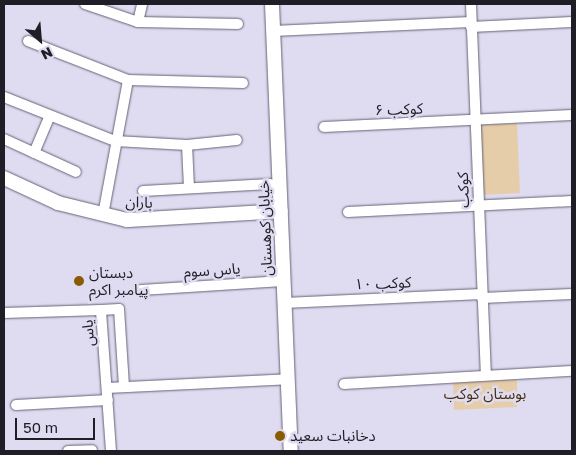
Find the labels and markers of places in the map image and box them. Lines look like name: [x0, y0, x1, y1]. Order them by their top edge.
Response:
place label: دبستان پیامبر اکرم: [89, 263, 149, 298]
marker: دبستان پیامبر اکرم: [73, 275, 85, 287]
place label: دخانبات سعید: [290, 427, 376, 445]
marker: دخانبات سعید: [274, 430, 286, 442]

